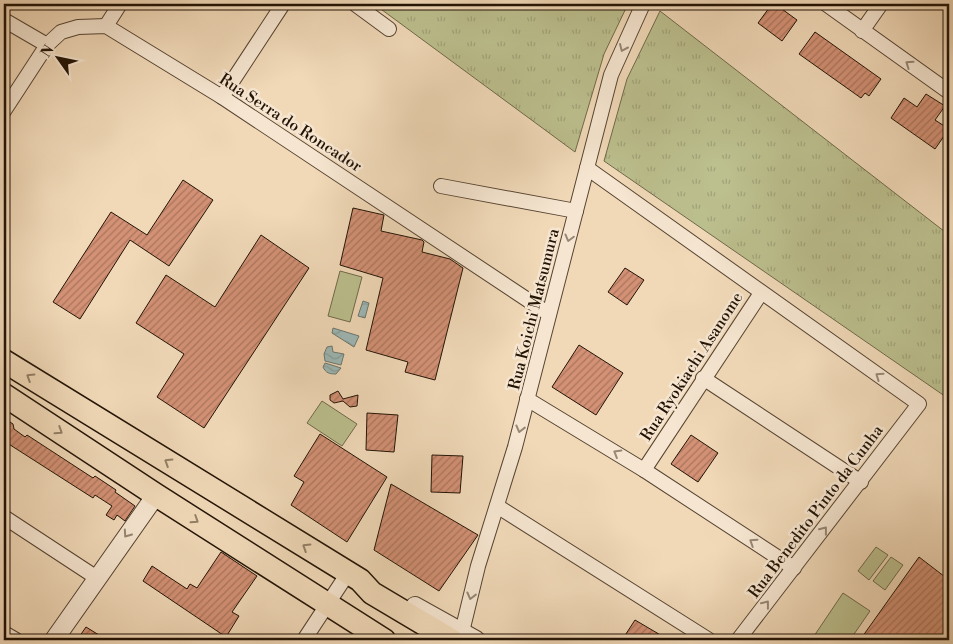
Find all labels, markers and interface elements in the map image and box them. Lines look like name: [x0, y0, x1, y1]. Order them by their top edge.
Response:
north arrow: [32, 32, 82, 82]
text: N: [37, 42, 59, 61]
one-way arrow: [618, 43, 629, 52]
one-way arrow: [905, 61, 915, 70]
street label: Rua Serra do Roncador: [215, 69, 366, 177]
street label: Rua Koichi Matsumura: [504, 226, 564, 392]
one-way arrow: [564, 233, 575, 242]
street label: Rua Ryokiachi Asanome: [636, 288, 747, 445]
one-way arrow: [26, 373, 35, 383]
one-way arrow: [876, 373, 885, 382]
street label: Rua Benedito Pinto da Cunha: [744, 420, 888, 602]
one-way arrow: [54, 425, 63, 435]
one-way arrow: [515, 425, 526, 434]
one-way arrow: [613, 450, 622, 460]
one-way arrow: [165, 459, 174, 468]
one-way arrow: [190, 514, 199, 523]
one-way arrow: [818, 527, 826, 536]
one-way arrow: [124, 528, 133, 538]
one-way arrow: [749, 538, 758, 548]
one-way arrow: [303, 544, 312, 554]
one-way arrow: [466, 591, 477, 600]
one-way arrow: [760, 600, 769, 610]

